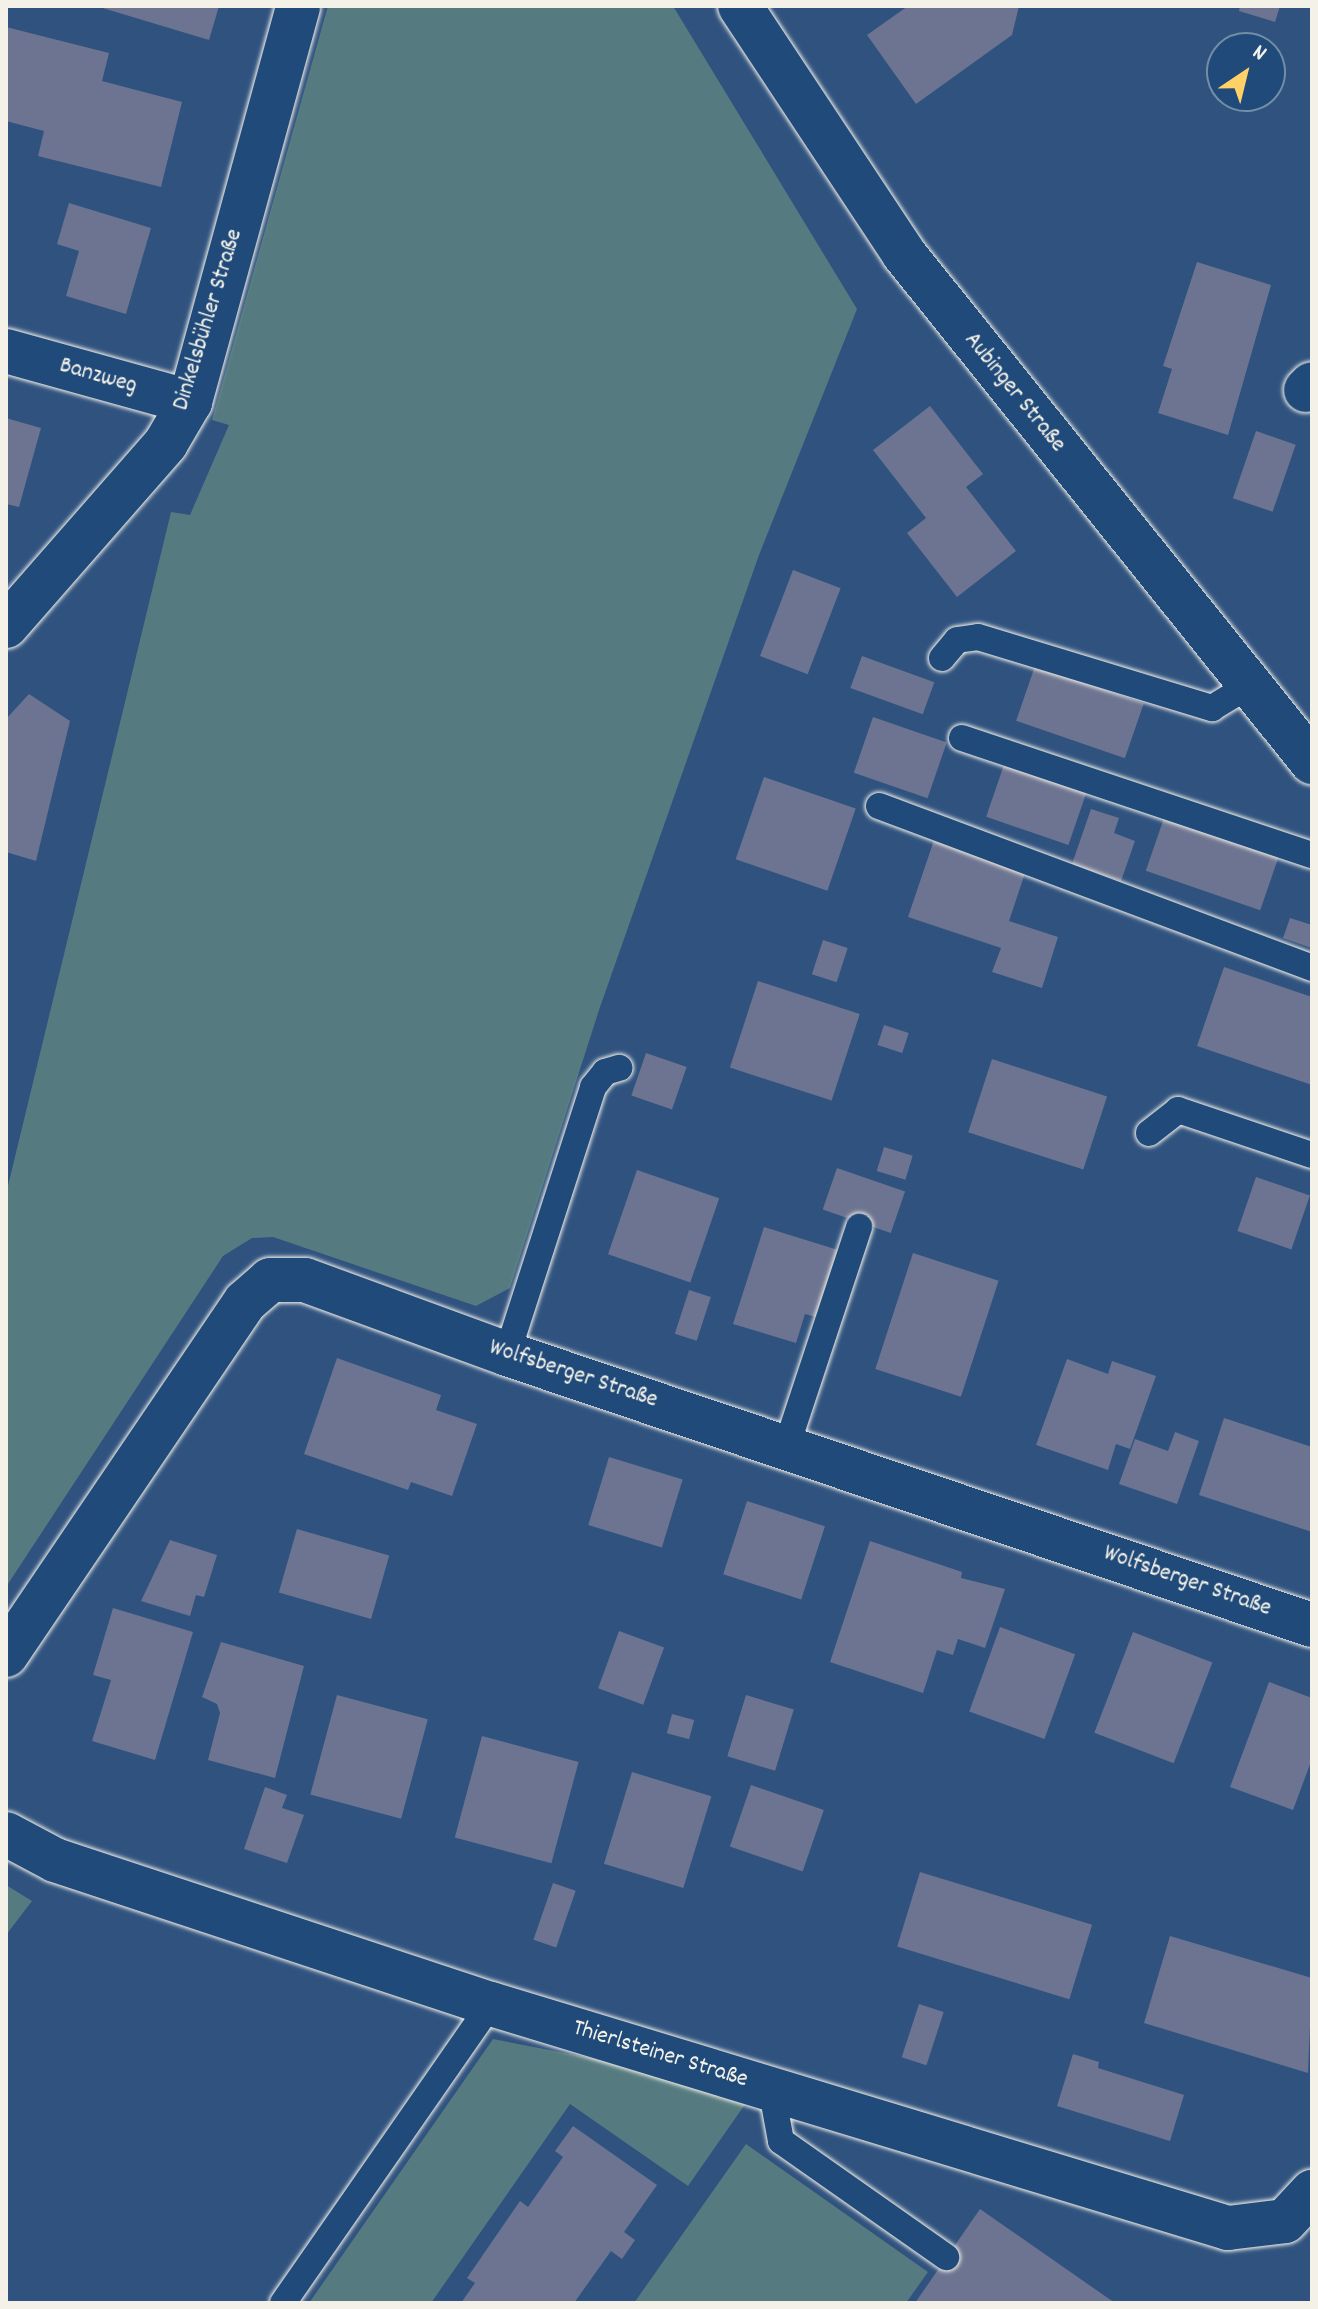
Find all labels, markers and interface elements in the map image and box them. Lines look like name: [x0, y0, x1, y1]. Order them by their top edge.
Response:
north arrow: [1206, 32, 1286, 112]
text: N: [1246, 38, 1272, 69]
street label: Dinkelsbühler Straße: [168, 226, 250, 414]
street label: Aubinger Straße: [957, 327, 1071, 459]
street label: Banzweg: [56, 352, 140, 402]
street label: Wolfsberger Straße: [485, 1334, 661, 1416]
street label: Wolfsberger Straße: [1099, 1540, 1275, 1624]
street label: Thierlsteiner Straße: [569, 2015, 751, 2095]

